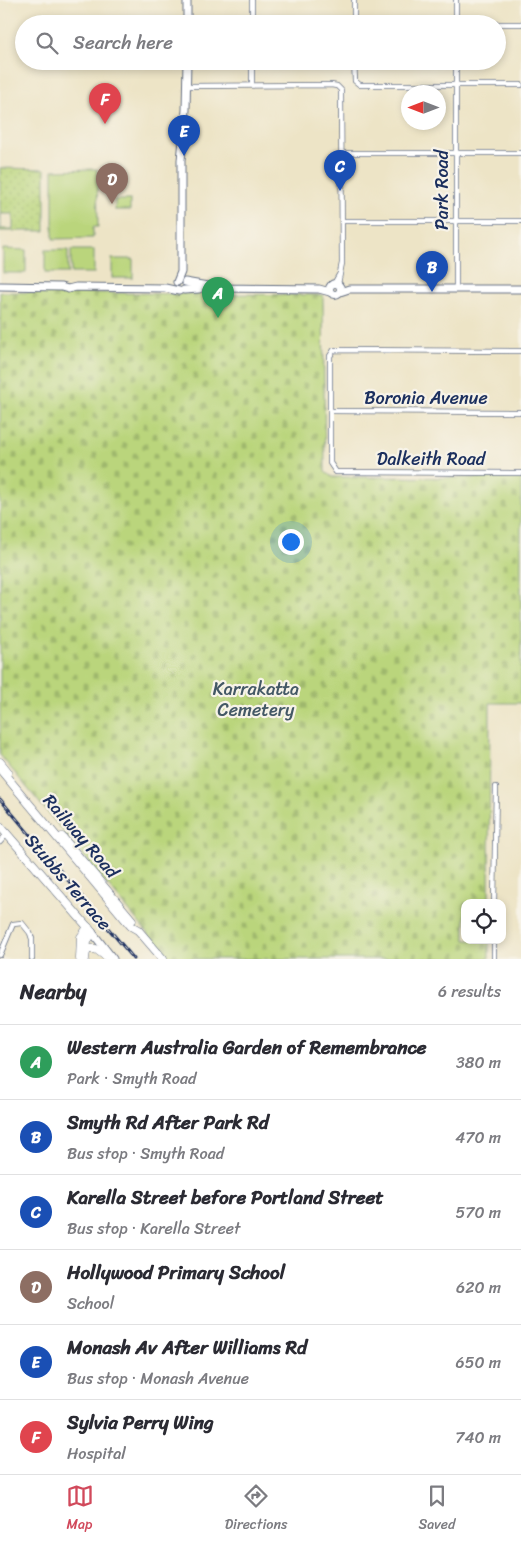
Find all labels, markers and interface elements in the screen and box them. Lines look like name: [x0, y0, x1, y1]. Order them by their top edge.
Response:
search box: [15, 15, 506, 70]
text: Search here: [73, 26, 173, 59]
icon: search: [33, 29, 61, 57]
pin: F: [89, 83, 121, 124]
north arrow: [401, 85, 446, 130]
pin: E: [168, 115, 200, 156]
street label: Park Road: [426, 148, 458, 230]
pin: C: [324, 150, 356, 191]
pin: D: [96, 163, 128, 204]
pin: B: [416, 251, 448, 292]
pin: A: [202, 277, 234, 318]
street label: Boronia Avenue: [364, 382, 488, 414]
street label: Dalkeith Road: [377, 443, 487, 475]
your location: [278, 529, 304, 555]
park label: Karrakatta Cemetery: [213, 673, 299, 726]
street label: Railway Road: [35, 786, 128, 887]
street label: Stubbs Terrace: [16, 826, 120, 938]
map controls: [461, 899, 506, 944]
button: locate: [461, 899, 506, 944]
text: Nearby: [20, 973, 86, 1011]
text: 6 results: [438, 977, 501, 1006]
text: Western Australia Garden of Remembrance: [67, 1031, 427, 1064]
text: A: [31, 1048, 41, 1077]
text: 380 m: [456, 1048, 501, 1077]
text: Park · Smyth Road: [67, 1064, 196, 1093]
text: Smyth Rd After Park Rd: [67, 1106, 269, 1139]
text: B: [31, 1123, 41, 1152]
text: 470 m: [455, 1123, 501, 1152]
text: Bus stop · Smyth Road: [67, 1139, 224, 1168]
text: Karella Street before Portland Street: [67, 1181, 383, 1214]
text: C: [31, 1198, 41, 1227]
text: 570 m: [456, 1198, 501, 1227]
text: Bus stop · Karella Street: [67, 1214, 241, 1243]
text: Hollywood Primary School: [67, 1256, 285, 1289]
text: D: [31, 1273, 41, 1302]
text: 620 m: [456, 1273, 501, 1302]
text: School: [67, 1289, 114, 1318]
text: Monash Av After Williams Rd: [67, 1331, 307, 1364]
text: E: [32, 1348, 40, 1377]
text: 650 m: [456, 1348, 501, 1377]
text: Bus stop · Monash Avenue: [67, 1364, 249, 1393]
text: Sylvia Perry Wing: [67, 1406, 214, 1439]
text: F: [32, 1423, 40, 1452]
text: 740 m: [455, 1423, 501, 1452]
text: Hospital: [67, 1439, 126, 1468]
tab: Map: [66, 1482, 94, 1537]
tab: Directions: [225, 1482, 287, 1537]
tab: Saved: [419, 1482, 455, 1537]

